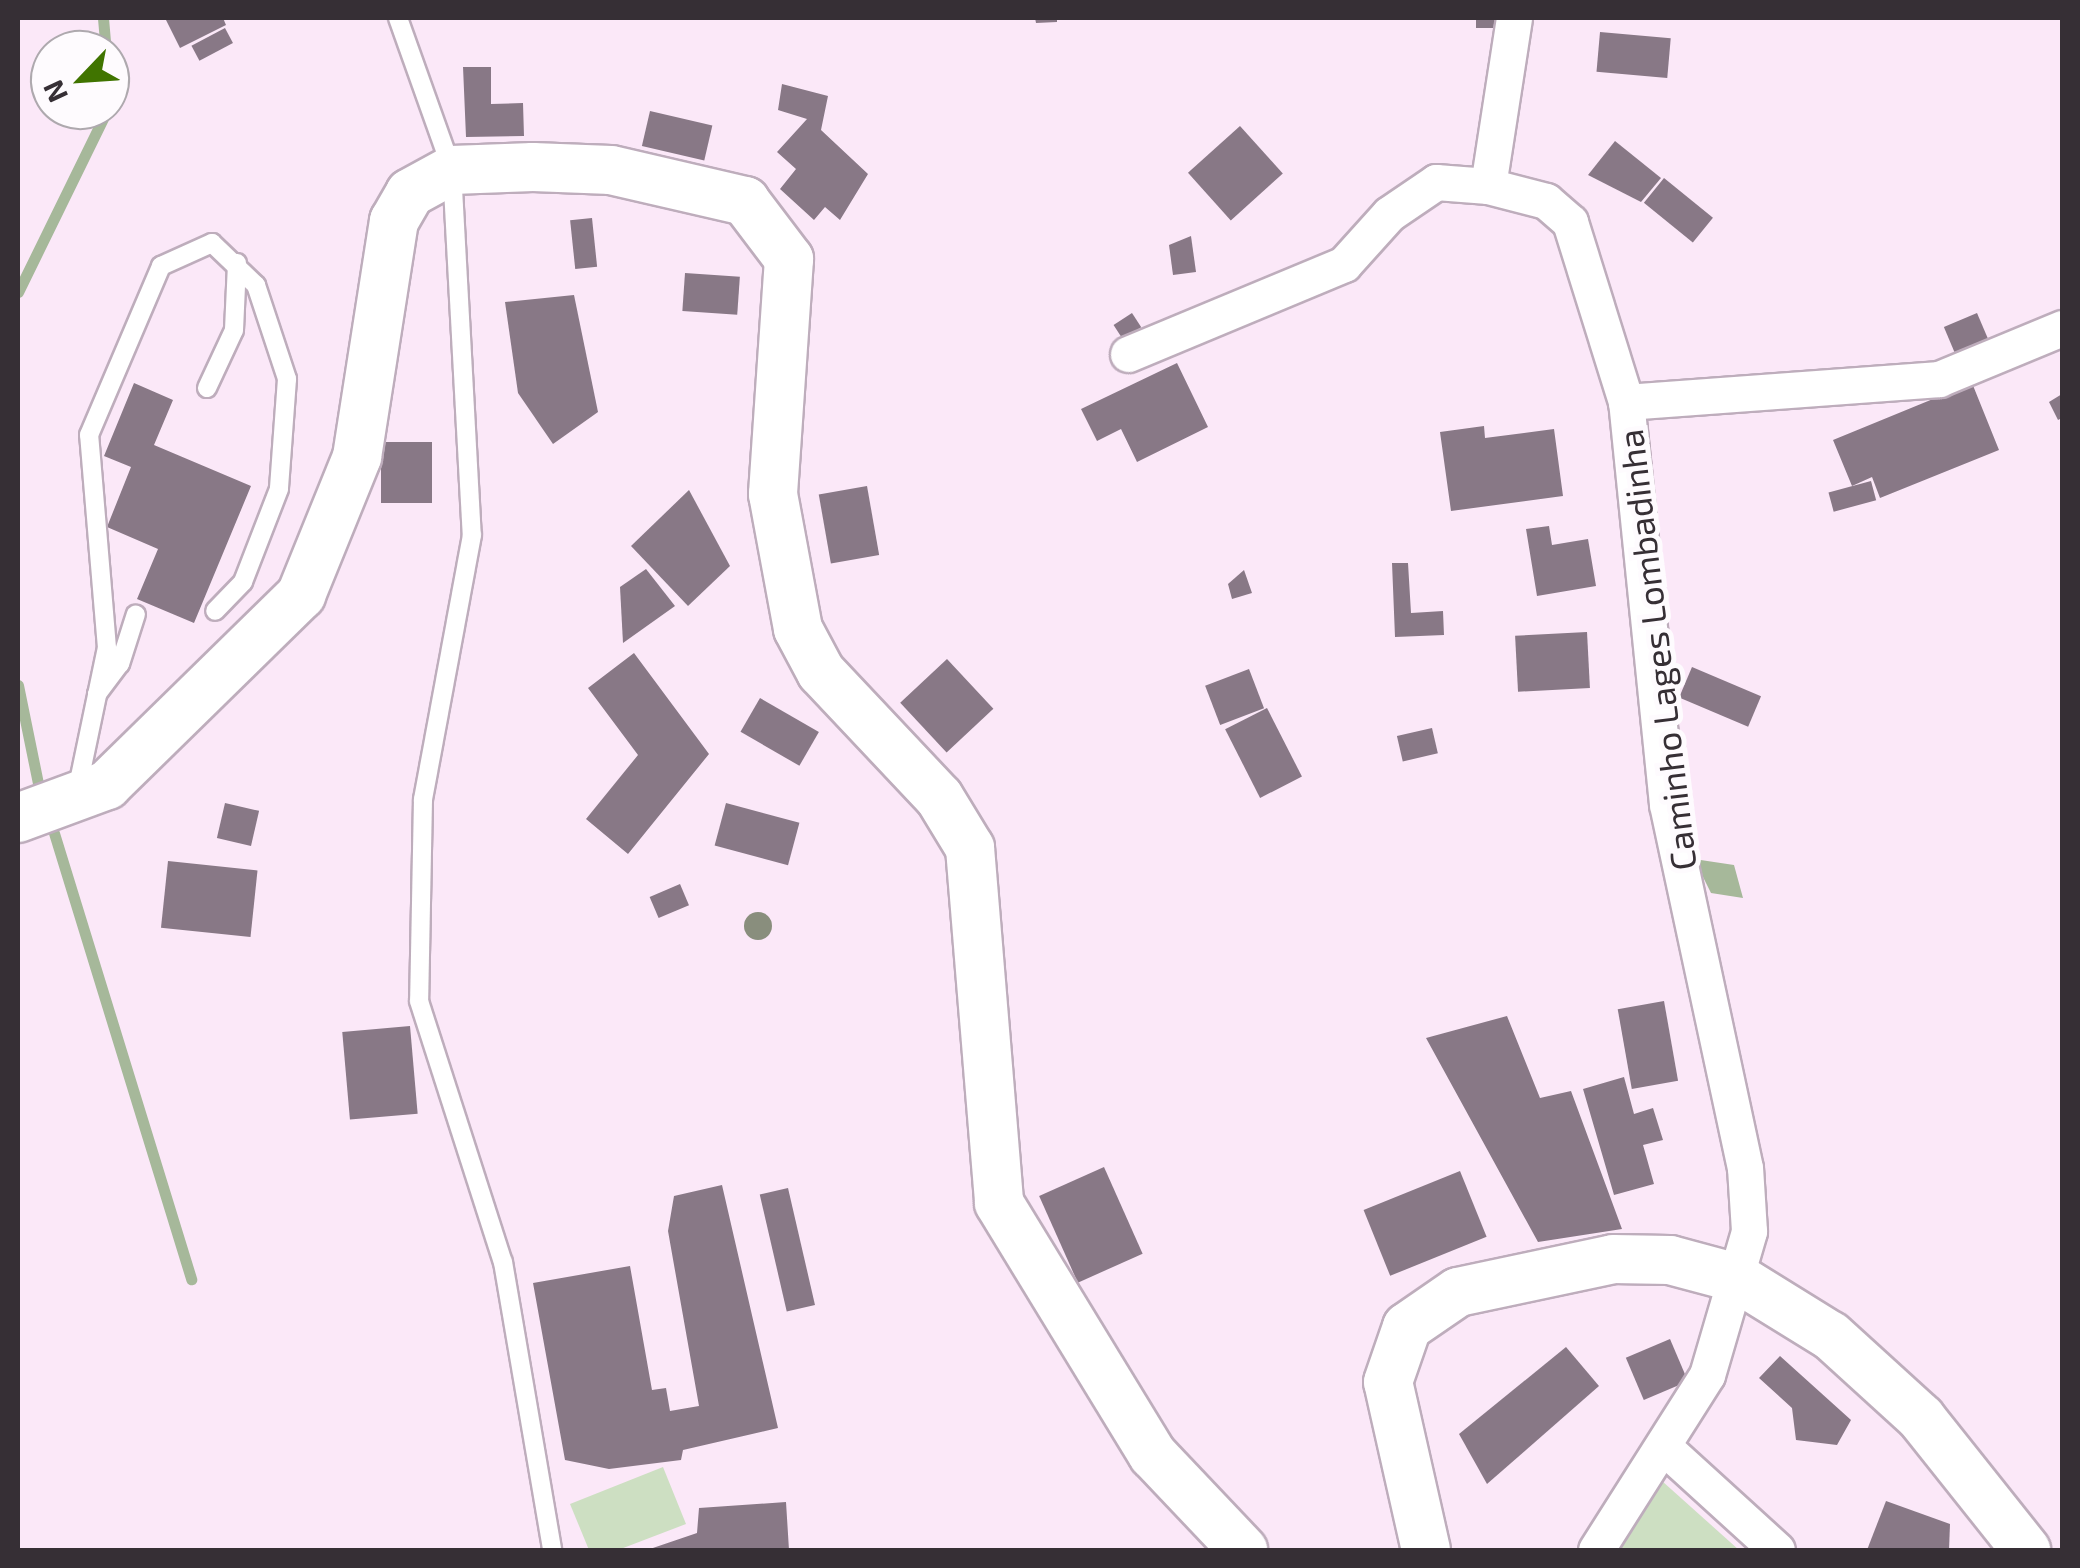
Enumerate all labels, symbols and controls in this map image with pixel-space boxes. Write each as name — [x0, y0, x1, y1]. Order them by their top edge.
north arrow — [30, 30, 130, 130]
text: N — [35, 75, 74, 108]
street label: Caminho Lages Lombadinha — [1608, 427, 1704, 873]

